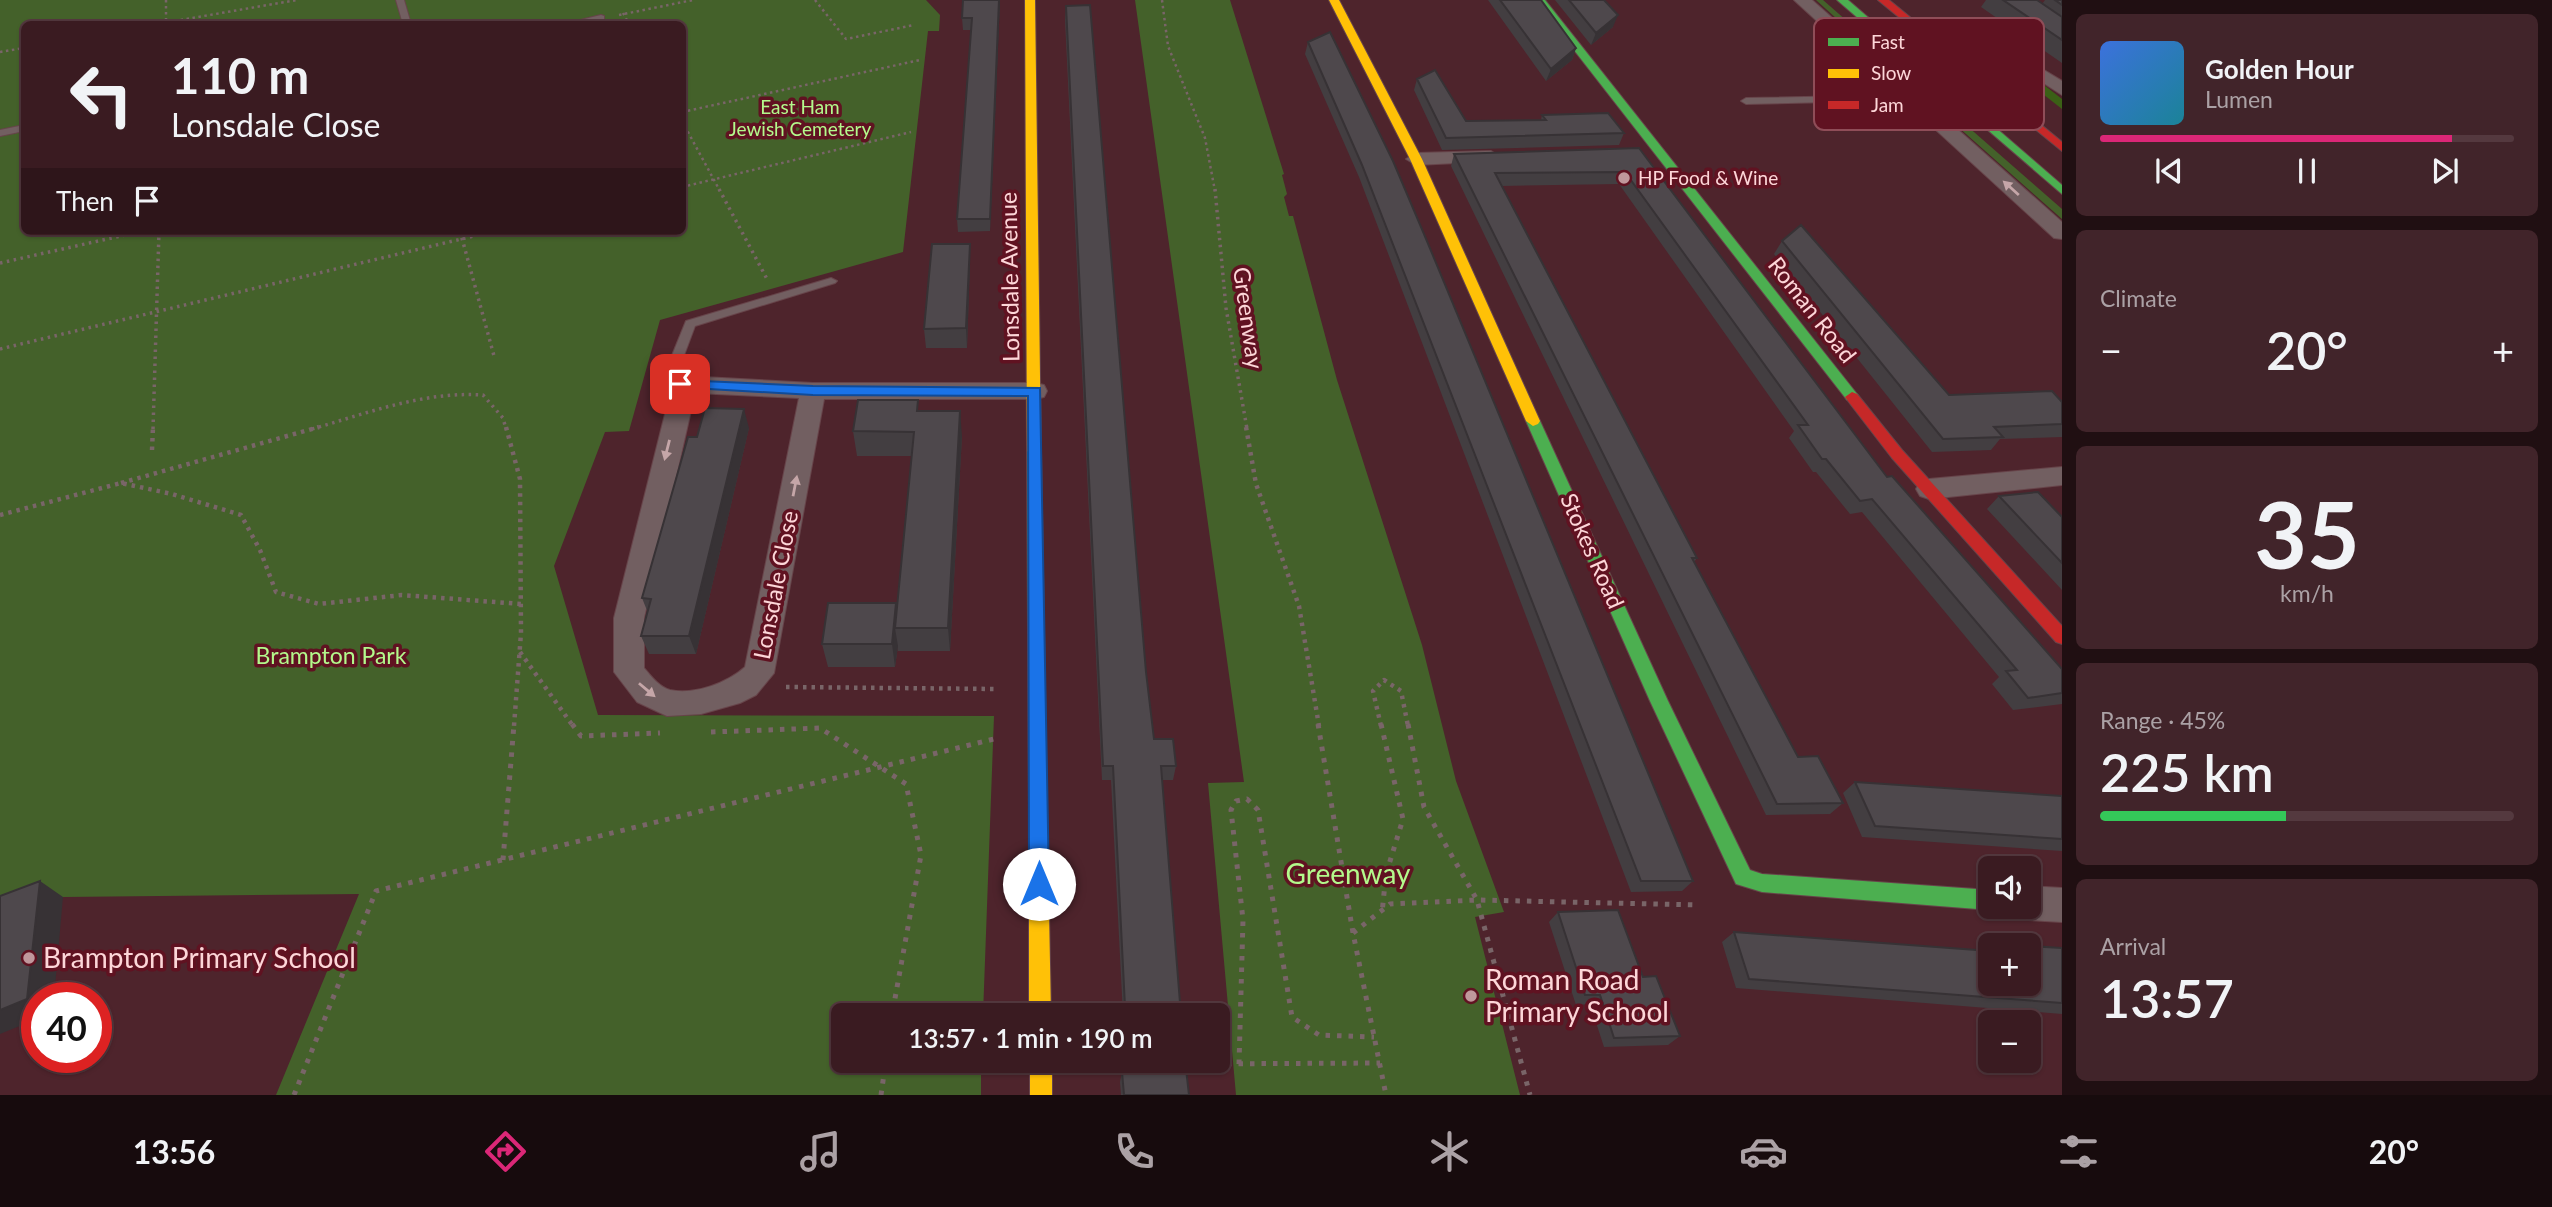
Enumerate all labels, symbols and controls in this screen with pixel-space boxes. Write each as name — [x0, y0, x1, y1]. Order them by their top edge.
legend — [1814, 18, 2044, 130]
text: Fast — [1871, 30, 1905, 53]
text: 110 m — [171, 46, 309, 104]
icon: left — [56, 49, 147, 140]
text: Golden Hour — [2205, 53, 2354, 85]
text: Slow — [1871, 61, 1911, 84]
text: Lumen — [2205, 85, 2273, 113]
text: Jam — [1871, 93, 1904, 116]
park label: East Ham Jewish Cemetery — [729, 95, 871, 140]
text: Lonsdale Close — [171, 105, 380, 144]
icon: previous — [2150, 152, 2188, 190]
icon: pause — [2288, 152, 2326, 190]
icon: next — [2426, 152, 2464, 190]
place label: HP Food & Wine — [1638, 166, 1778, 189]
marker: HP Food & Wine — [1616, 170, 1632, 186]
one-way arrow — [2002, 180, 2020, 196]
icon: arrive — [128, 182, 166, 220]
text: Then — [56, 185, 114, 217]
street label: Lonsdale Avenue — [994, 192, 1024, 362]
street label: Roman Road — [1763, 251, 1863, 368]
street label: Greenway — [1228, 265, 1270, 371]
text: Climate — [2100, 284, 2177, 312]
text: 20° — [2266, 319, 2348, 381]
text: − — [2100, 327, 2122, 373]
text: + — [2492, 327, 2514, 373]
pin — [650, 354, 710, 414]
icon: arrive — [661, 365, 699, 403]
one-way arrow — [662, 440, 673, 462]
one-way arrow — [790, 475, 801, 497]
text: 35 — [2254, 479, 2360, 588]
street label: Stokes Road — [1555, 489, 1631, 613]
street label: Lonsdale Close — [747, 508, 803, 661]
text: km/h — [2280, 579, 2334, 607]
park label: Brampton Park — [256, 641, 407, 669]
one-way arrow — [639, 682, 656, 697]
text: Range · 45% — [2100, 706, 2225, 734]
text: 225 km — [2100, 741, 2274, 803]
position arrow — [1002, 847, 1076, 921]
park label: Greenway — [1286, 856, 1411, 890]
map controls — [1978, 856, 2041, 1073]
button: sound — [1978, 856, 2041, 919]
text: Arrival — [2100, 932, 2166, 960]
button: + — [1978, 933, 2041, 996]
place label: Brampton Primary School — [43, 940, 356, 974]
marker: Brampton Primary School — [21, 950, 37, 966]
place label: Roman Road Primary School — [1485, 962, 1669, 1028]
text: 13:57 — [2100, 967, 2234, 1029]
speed limit sign: 40 — [21, 982, 112, 1073]
marker: Roman Road Primary School — [1463, 988, 1479, 1004]
button: − — [1978, 1010, 2041, 1073]
text: 13:57 · 1 min · 190 m — [908, 1022, 1153, 1054]
icon: directions — [481, 1127, 530, 1176]
icon: music — [796, 1127, 845, 1176]
icon: phone — [1110, 1127, 1159, 1176]
icon: climate — [1425, 1127, 1474, 1176]
icon: car — [1739, 1127, 1788, 1176]
icon: filters — [2054, 1127, 2103, 1176]
text: 13:56 — [133, 1132, 215, 1171]
text: 20° — [2369, 1132, 2419, 1171]

